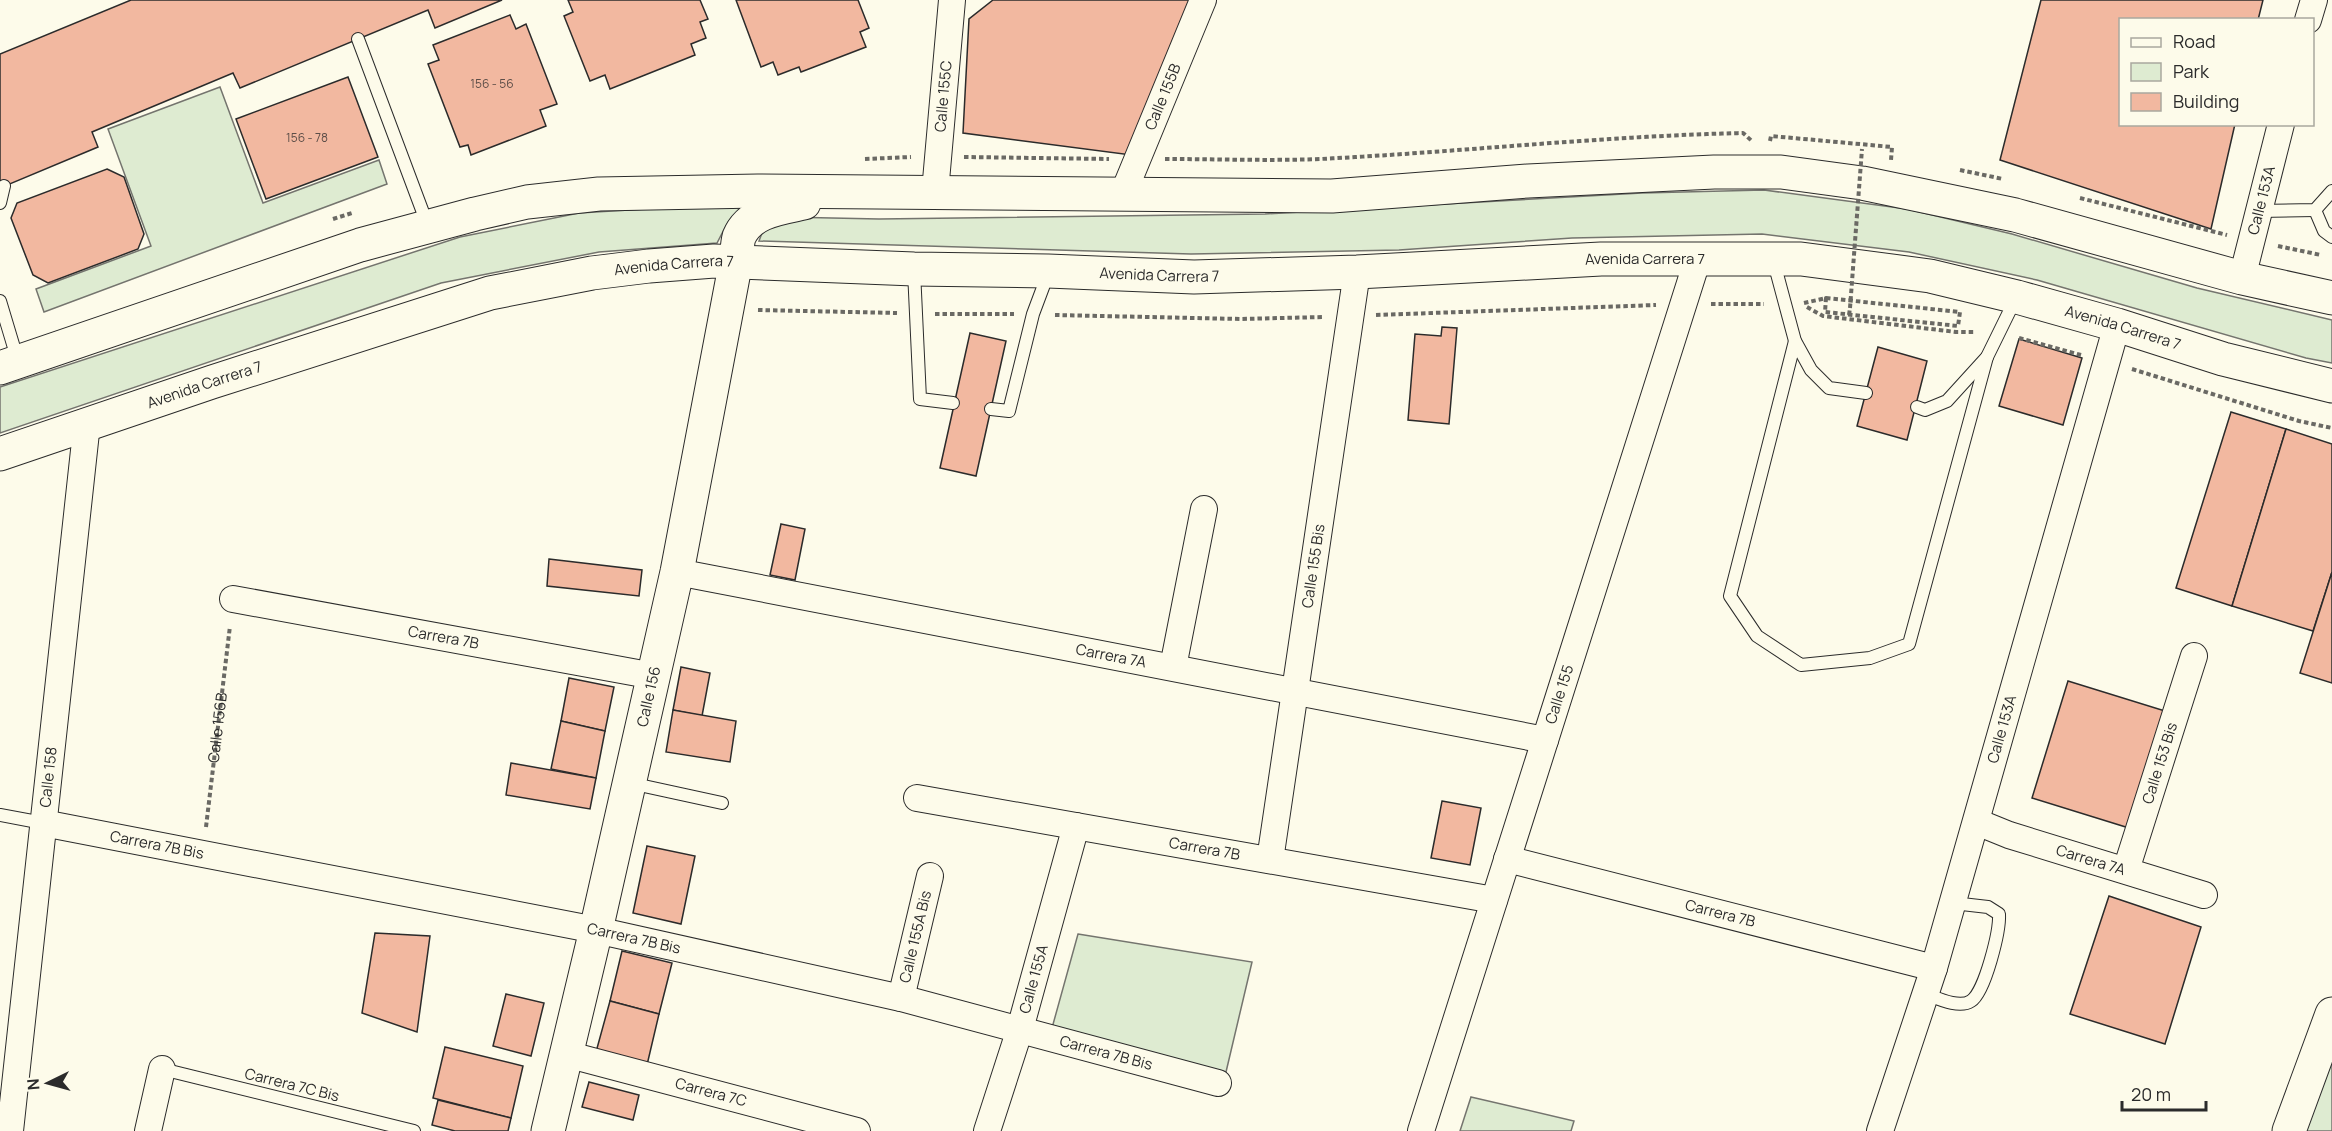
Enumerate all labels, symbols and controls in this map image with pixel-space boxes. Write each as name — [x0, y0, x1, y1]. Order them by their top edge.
legend — [2119, 18, 2314, 126]
text: Road — [2173, 29, 2216, 53]
street label: Calle 155C — [929, 59, 957, 133]
text: Park — [2173, 59, 2210, 83]
street label: Calle 155B — [1139, 60, 1186, 133]
house number: 156 - 56 — [470, 75, 514, 92]
text: Building — [2173, 89, 2239, 113]
house number: 156 - 78 — [286, 129, 328, 146]
street label: Calle 153A — [2242, 163, 2280, 237]
street label: Avenida Carrera 7 — [1584, 248, 1705, 270]
street label: Avenida Carrera 7 — [613, 250, 734, 280]
street label: Avenida Carrera 7 — [1099, 262, 1220, 287]
street label: Avenida Carrera 7 — [2063, 300, 2184, 355]
street label: Avenida Carrera 7 — [144, 356, 265, 413]
street label: Calle 155 Bis — [1296, 523, 1330, 610]
street label: Carrera 7B — [406, 620, 481, 654]
street label: Carrera 7A — [1074, 638, 1149, 673]
street label: Calle 155 — [1540, 662, 1578, 727]
street label: Calle 156 — [631, 664, 665, 729]
street label: Calle 156B — [203, 691, 232, 764]
street label: Calle 153A — [1982, 692, 2021, 766]
street label: Calle 153 Bis — [2137, 720, 2182, 806]
street label: Calle 158 — [34, 746, 62, 809]
street label: Carrera 7B Bis — [108, 825, 206, 864]
street label: Carrera 7B — [1167, 832, 1242, 865]
street label: Carrera 7A — [2054, 839, 2129, 880]
street label: Calle 155A Bis — [894, 888, 936, 985]
street label: Carrera 7B — [1683, 894, 1758, 932]
street label: Carrera 7B Bis — [585, 918, 683, 959]
street label: Calle 155A — [1014, 942, 1053, 1016]
street label: Carrera 7B Bis — [1057, 1030, 1155, 1075]
north arrow — [18, 1053, 78, 1113]
street label: Carrera 7C Bis — [243, 1063, 342, 1106]
street label: Carrera 7C — [673, 1072, 749, 1111]
scale bar — [2122, 1074, 2206, 1112]
text: N — [22, 1078, 45, 1091]
text: 20 m — [2131, 1082, 2171, 1106]

